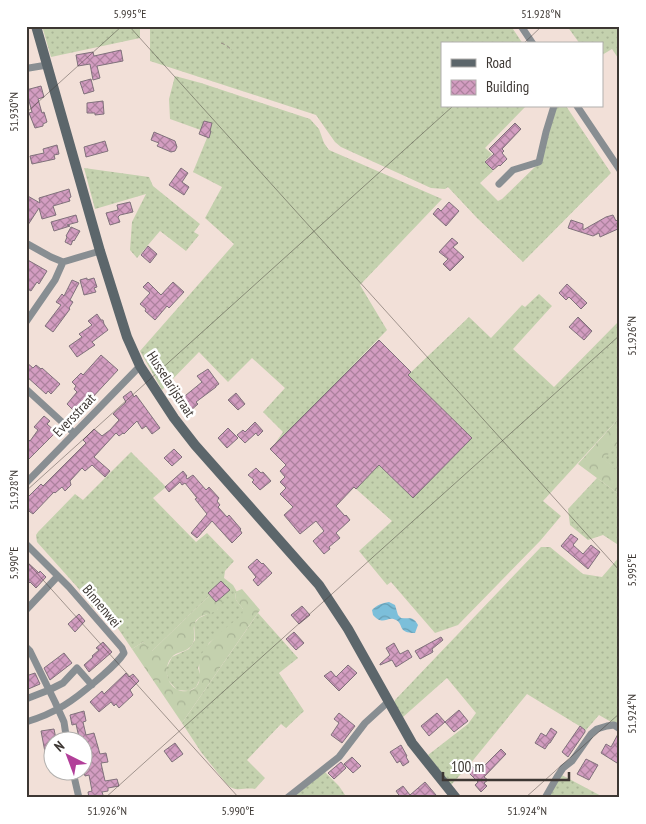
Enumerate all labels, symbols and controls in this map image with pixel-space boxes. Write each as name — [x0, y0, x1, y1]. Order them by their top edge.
text: 5.995°E — [114, 6, 147, 21]
text: 51.928°N — [521, 6, 561, 21]
legend — [441, 42, 604, 108]
text: Road — [486, 53, 512, 72]
text: Building — [486, 77, 529, 96]
text: 51.930°N — [6, 92, 21, 132]
text: 51.926°N — [624, 316, 639, 356]
street label: Husselarijstraat — [143, 348, 199, 420]
street label: Eversstraat — [49, 389, 99, 440]
text: 51.928°N — [6, 470, 21, 510]
text: 5.990°E — [6, 547, 21, 580]
text: 5.995°E — [624, 554, 639, 587]
street label: Binnenwei — [79, 581, 125, 631]
text: 51.924°N — [624, 694, 639, 734]
north arrow — [42, 732, 92, 782]
text: N — [50, 737, 68, 756]
scale bar — [443, 749, 570, 781]
text: 100 m — [451, 757, 484, 776]
text: 51.926°N — [87, 803, 127, 818]
text: 5.990°E — [222, 803, 255, 818]
text: 51.924°N — [507, 803, 547, 818]

